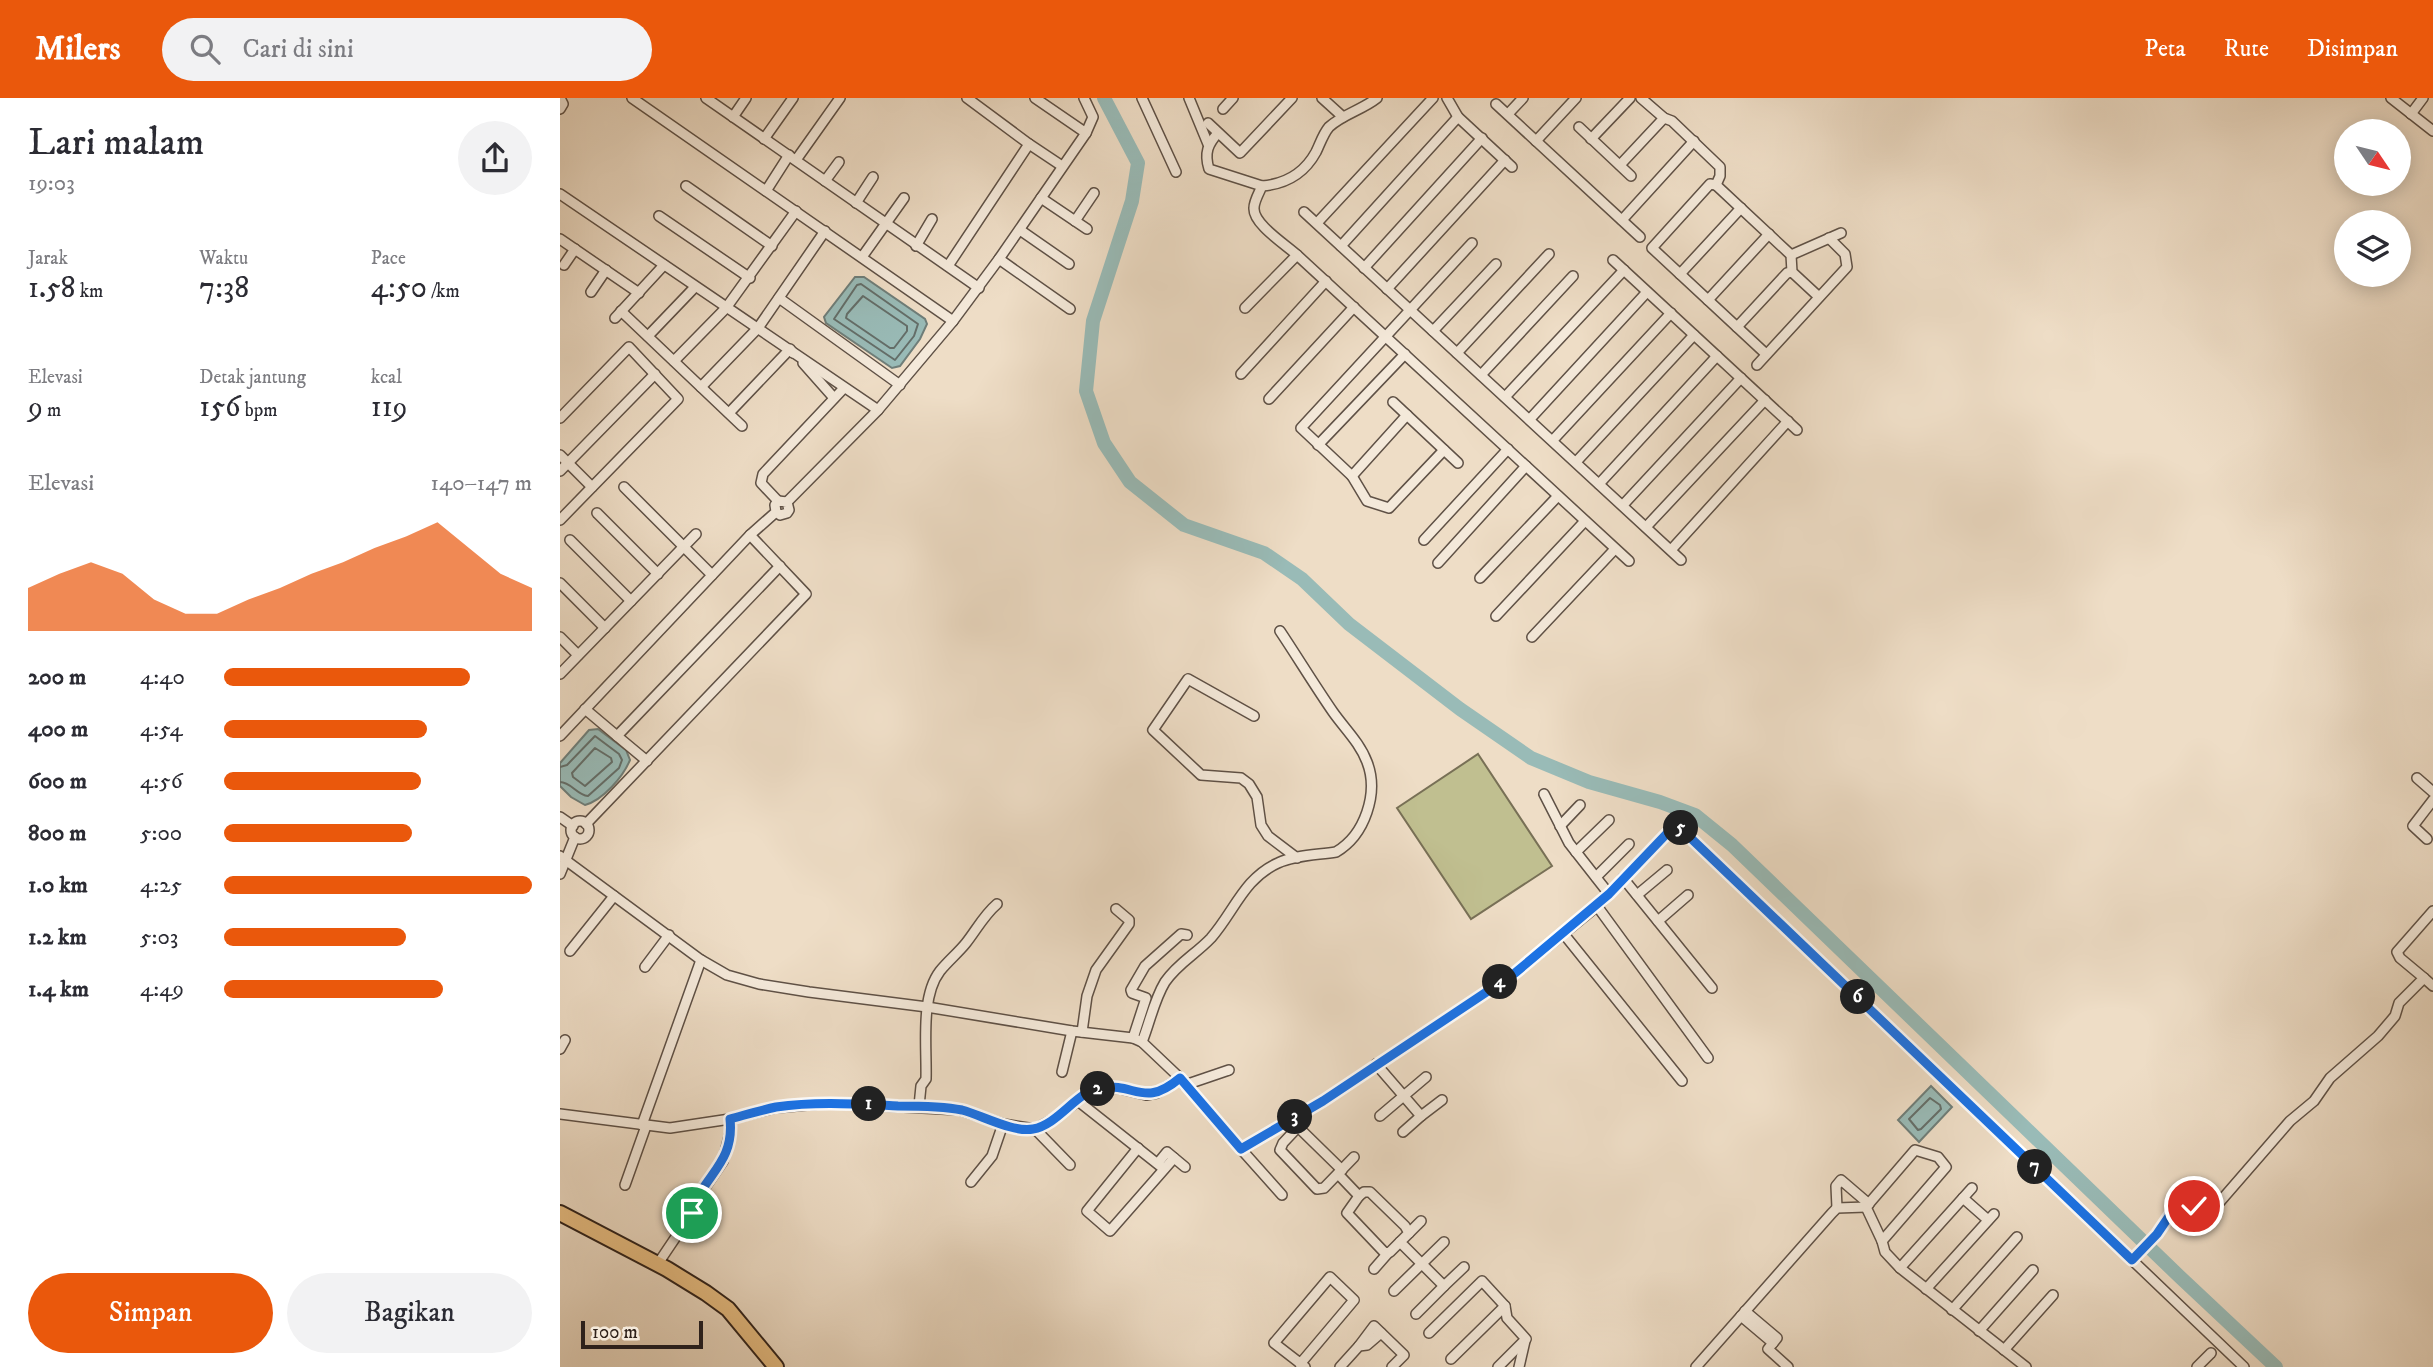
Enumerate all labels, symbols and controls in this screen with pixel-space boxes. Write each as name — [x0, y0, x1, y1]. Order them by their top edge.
search box — [162, 18, 652, 81]
text: Milers — [35, 29, 120, 70]
icon: search — [186, 30, 224, 68]
text: Cari di sini — [242, 33, 354, 66]
text: Peta — [2144, 34, 2186, 64]
text: Rute — [2224, 34, 2269, 64]
text: Disimpan — [2307, 34, 2398, 64]
text: Lari malam — [28, 119, 204, 167]
north arrow — [2334, 119, 2412, 196]
map controls — [2334, 119, 2411, 287]
button: share — [458, 121, 532, 195]
text: 19:03 — [28, 169, 75, 198]
button: layers — [2334, 210, 2411, 287]
text: Jarak — [28, 247, 68, 270]
text: Waktu — [199, 247, 248, 270]
text: Pace — [371, 247, 406, 270]
text: 1.58 — [28, 270, 76, 307]
text: 7:38 — [199, 270, 249, 307]
text: 4:50 — [371, 270, 427, 307]
text: km — [76, 280, 103, 303]
text: /km — [427, 280, 460, 303]
text: Elevasi — [28, 366, 83, 389]
text: Detak jantung — [199, 366, 306, 389]
text: kcal — [371, 366, 402, 389]
text: 9 — [28, 389, 43, 426]
text: 156 — [199, 389, 241, 426]
text: 119 — [371, 389, 408, 426]
text: m — [43, 399, 61, 422]
text: bpm — [241, 399, 277, 422]
text: Elevasi — [28, 469, 94, 498]
text: 140–147 m — [431, 469, 532, 498]
text: 200 m — [28, 663, 86, 692]
text: 4:40 — [140, 663, 185, 692]
text: 400 m — [28, 715, 88, 744]
text: 4:54 — [140, 715, 183, 744]
text: 600 m — [28, 767, 87, 796]
text: 4:56 — [140, 767, 183, 796]
pin: 5 — [1664, 810, 1698, 846]
text: 5 — [1676, 816, 1685, 839]
text: 800 m — [28, 819, 86, 848]
text: 5:00 — [140, 819, 182, 848]
text: 1.0 km — [28, 871, 88, 900]
text: 4:25 — [140, 871, 182, 900]
text: 1.2 km — [28, 923, 87, 952]
text: 5:03 — [140, 923, 178, 952]
pin: 4 — [1482, 964, 1518, 1000]
text: 4 — [1494, 970, 1505, 993]
text: 1.4 km — [28, 975, 89, 1004]
text: 4:49 — [140, 975, 184, 1004]
pin: 6 — [1840, 979, 1876, 1014]
text: 6 — [1853, 985, 1862, 1008]
pin: 2 — [1080, 1072, 1116, 1107]
text: 2 — [1093, 1077, 1102, 1100]
pin: 1 — [852, 1086, 886, 1122]
text: 1 — [865, 1092, 872, 1115]
pin: 3 — [1278, 1100, 1312, 1134]
text: 3 — [1291, 1105, 1298, 1128]
pin: 7 — [2018, 1150, 2052, 1184]
text: 7 — [2029, 1155, 2040, 1178]
pin — [2164, 1176, 2224, 1236]
pin — [662, 1183, 722, 1243]
icon: check — [2175, 1187, 2213, 1225]
icon: arrive — [673, 1194, 711, 1232]
button: Simpan — [28, 1273, 273, 1353]
button: Bagikan — [287, 1273, 532, 1353]
scale bar — [581, 1318, 704, 1350]
text: 100 m — [592, 1321, 638, 1344]

